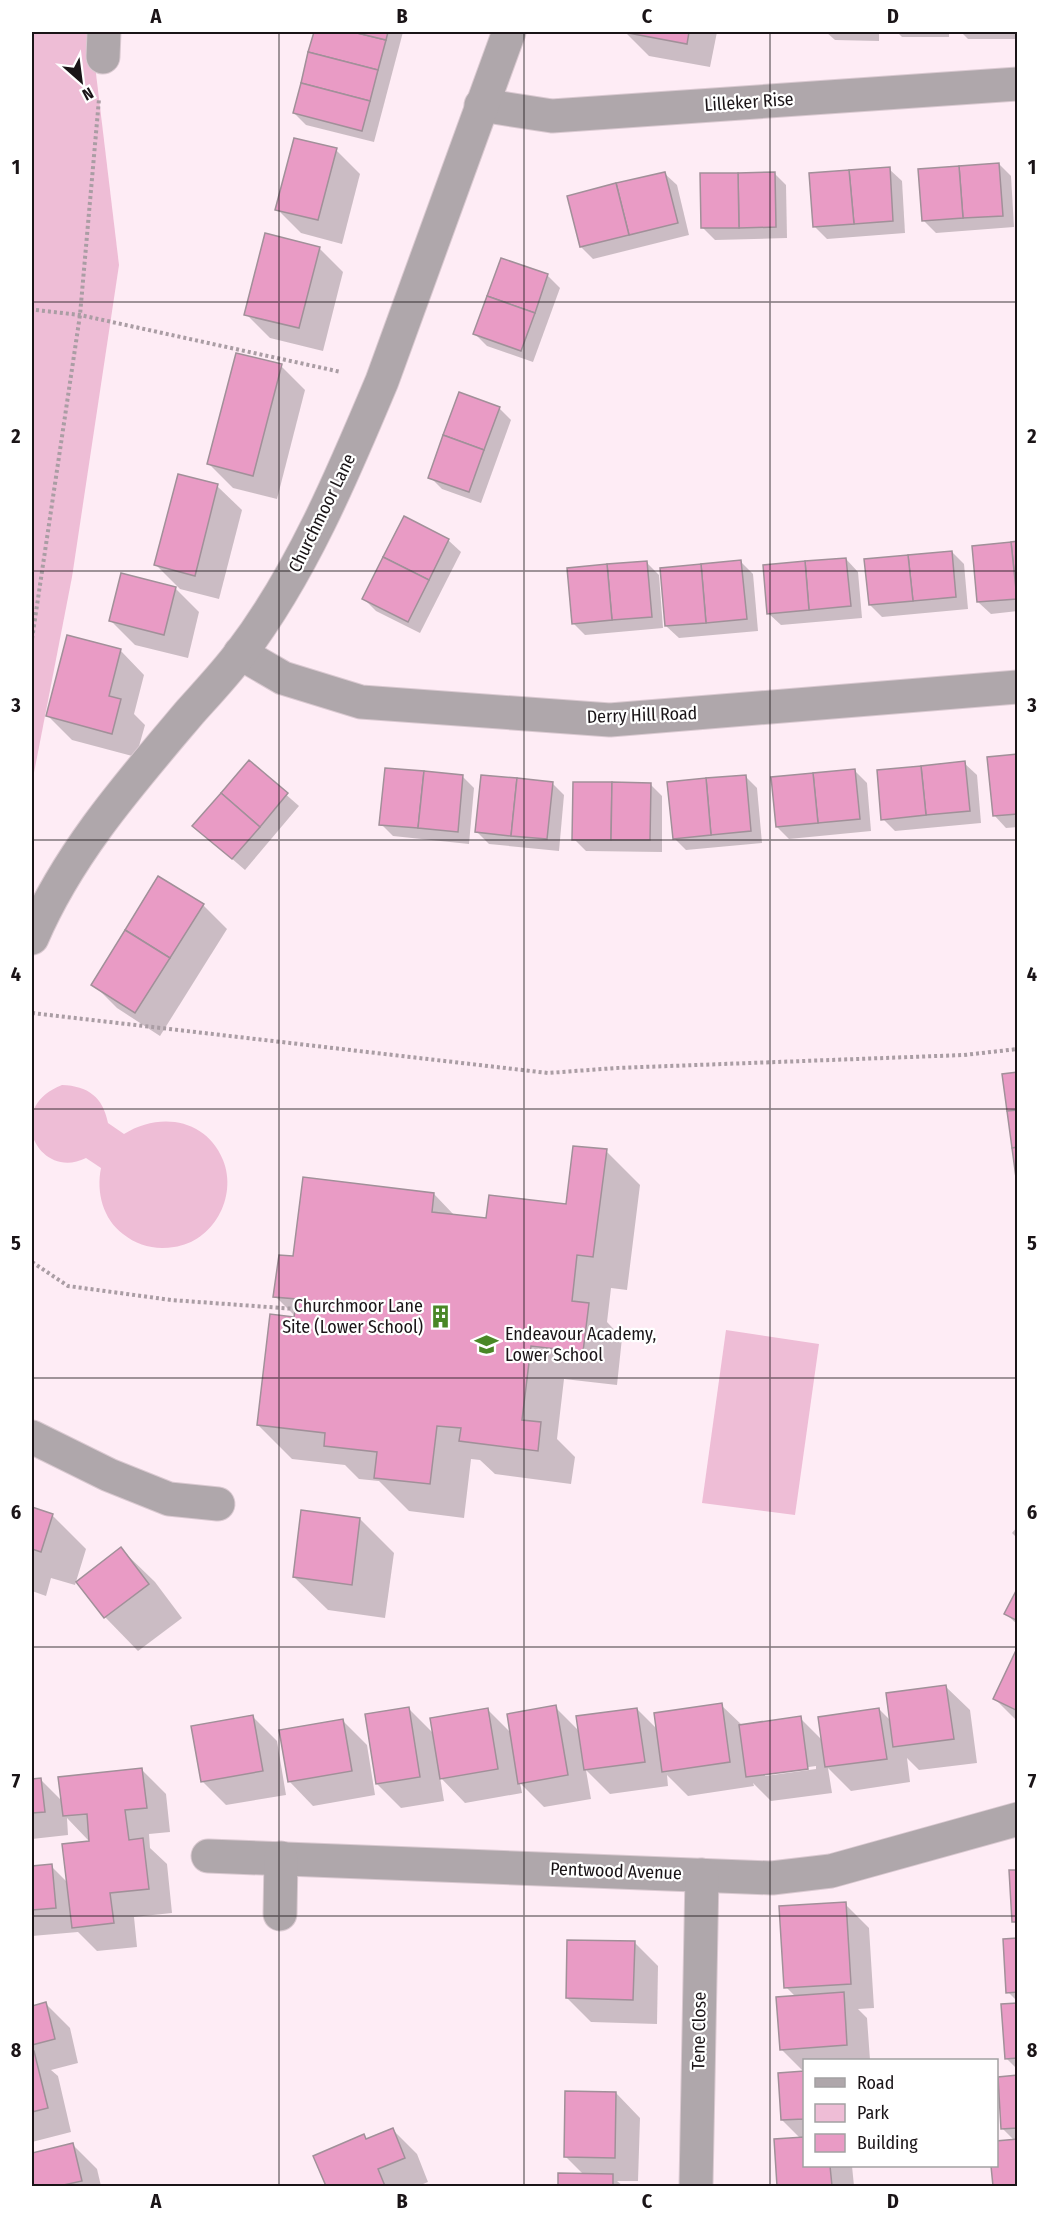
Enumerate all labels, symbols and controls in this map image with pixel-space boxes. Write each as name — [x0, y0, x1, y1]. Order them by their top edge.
text: A — [150, 4, 163, 28]
text: B — [396, 4, 408, 28]
text: C — [642, 4, 653, 28]
text: D — [887, 4, 899, 28]
north arrow — [51, 51, 111, 111]
text: N — [79, 83, 97, 104]
street label: Lilleker Rise — [704, 88, 794, 116]
text: 1 — [12, 155, 20, 179]
text: 1 — [1028, 155, 1036, 179]
text: 2 — [10, 424, 21, 448]
text: 2 — [1026, 424, 1037, 448]
street label: Churchmoor Lane — [284, 450, 360, 576]
text: 3 — [10, 693, 21, 717]
text: 3 — [1026, 693, 1037, 717]
street label: Derry Hill Road — [586, 702, 698, 728]
text: 4 — [11, 962, 21, 986]
text: 4 — [1027, 962, 1037, 986]
text: 5 — [11, 1231, 21, 1255]
text: 5 — [1027, 1231, 1037, 1255]
place label: Churchmoor Lane Site (Lower School) — [282, 1295, 423, 1338]
building icon: Churchmoor Lane Site (Lower School) — [428, 1303, 454, 1329]
place label: Endeavour Academy, Lower School — [505, 1323, 656, 1366]
school or university icon: Endeavour Academy, Lower School — [474, 1331, 500, 1357]
text: 6 — [11, 1500, 21, 1524]
text: 6 — [1027, 1500, 1037, 1524]
text: 7 — [12, 1769, 21, 1793]
text: 7 — [1028, 1769, 1037, 1793]
street label: Pentwood Avenue — [550, 1858, 682, 1884]
street label: Tene Close — [687, 1991, 711, 2070]
text: 8 — [11, 2038, 22, 2062]
text: 8 — [1027, 2038, 1038, 2062]
legend — [803, 2059, 998, 2167]
text: Road — [857, 2072, 894, 2094]
text: Park — [857, 2102, 890, 2124]
text: Building — [857, 2132, 918, 2154]
text: A — [150, 2189, 163, 2213]
text: B — [396, 2189, 408, 2213]
text: C — [642, 2189, 653, 2213]
text: D — [887, 2189, 899, 2213]

